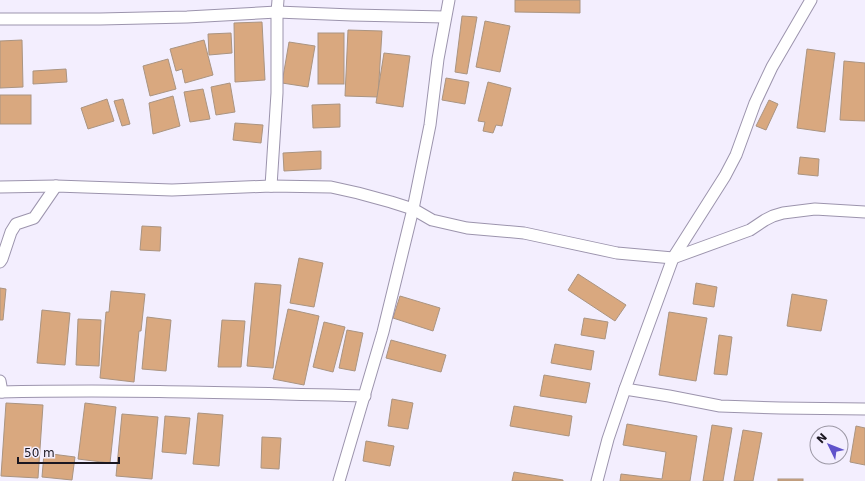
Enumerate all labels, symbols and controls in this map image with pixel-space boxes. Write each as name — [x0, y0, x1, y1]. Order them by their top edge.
north arrow — [809, 425, 849, 465]
text: N — [814, 431, 830, 446]
scale bar — [18, 439, 119, 465]
text: 50 m — [24, 446, 55, 460]

